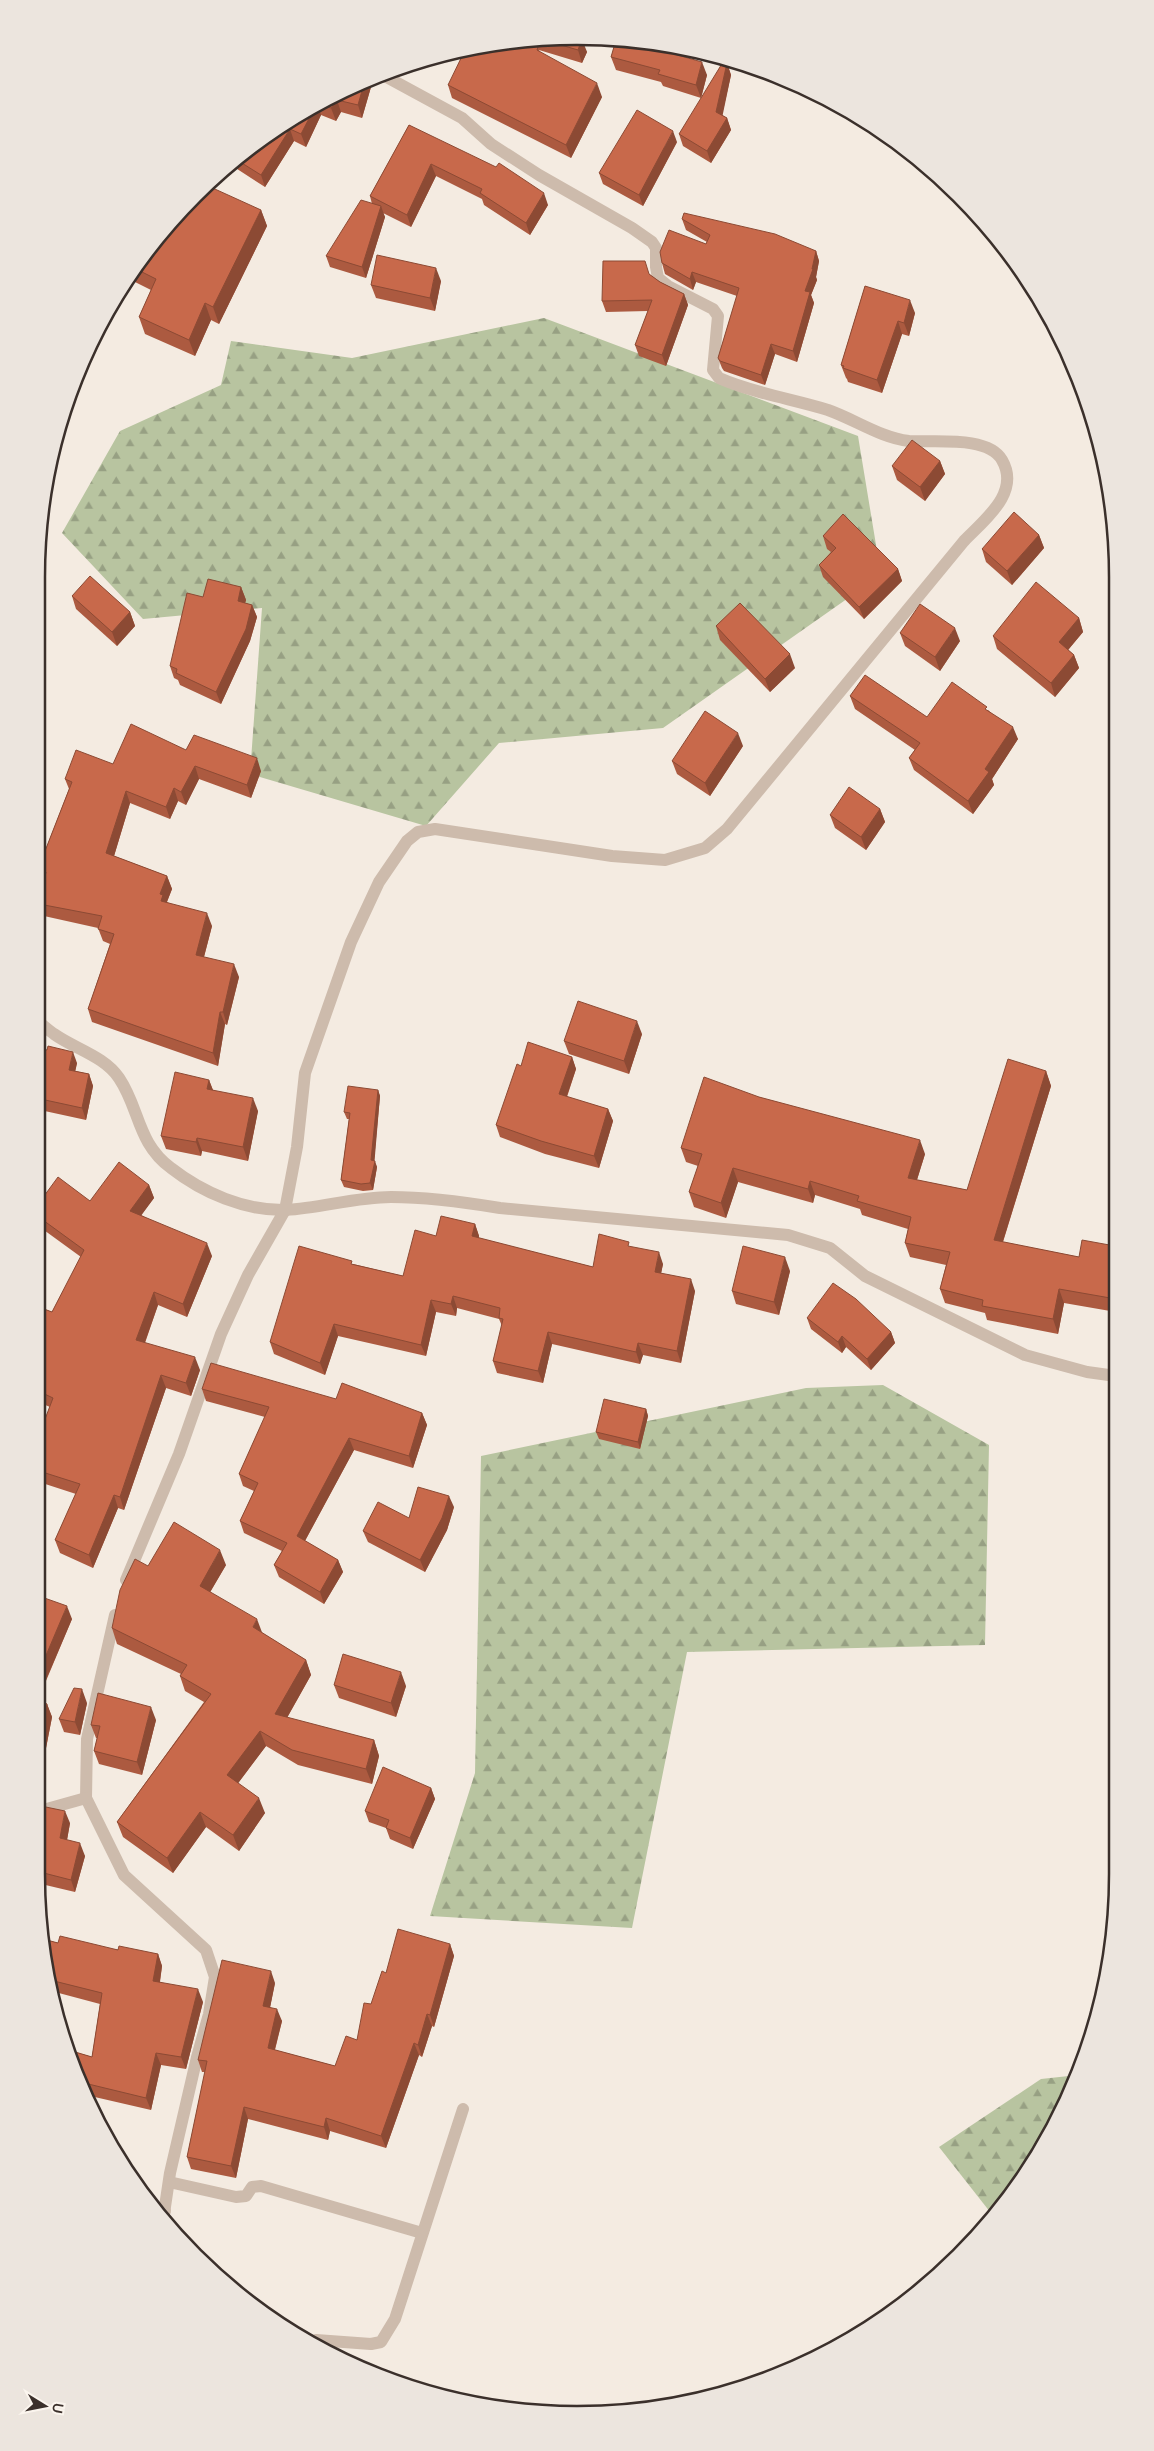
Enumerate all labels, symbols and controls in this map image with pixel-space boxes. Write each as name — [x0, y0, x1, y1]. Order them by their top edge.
north arrow — [20, 2381, 70, 2431]
text: U — [49, 2402, 68, 2415]

